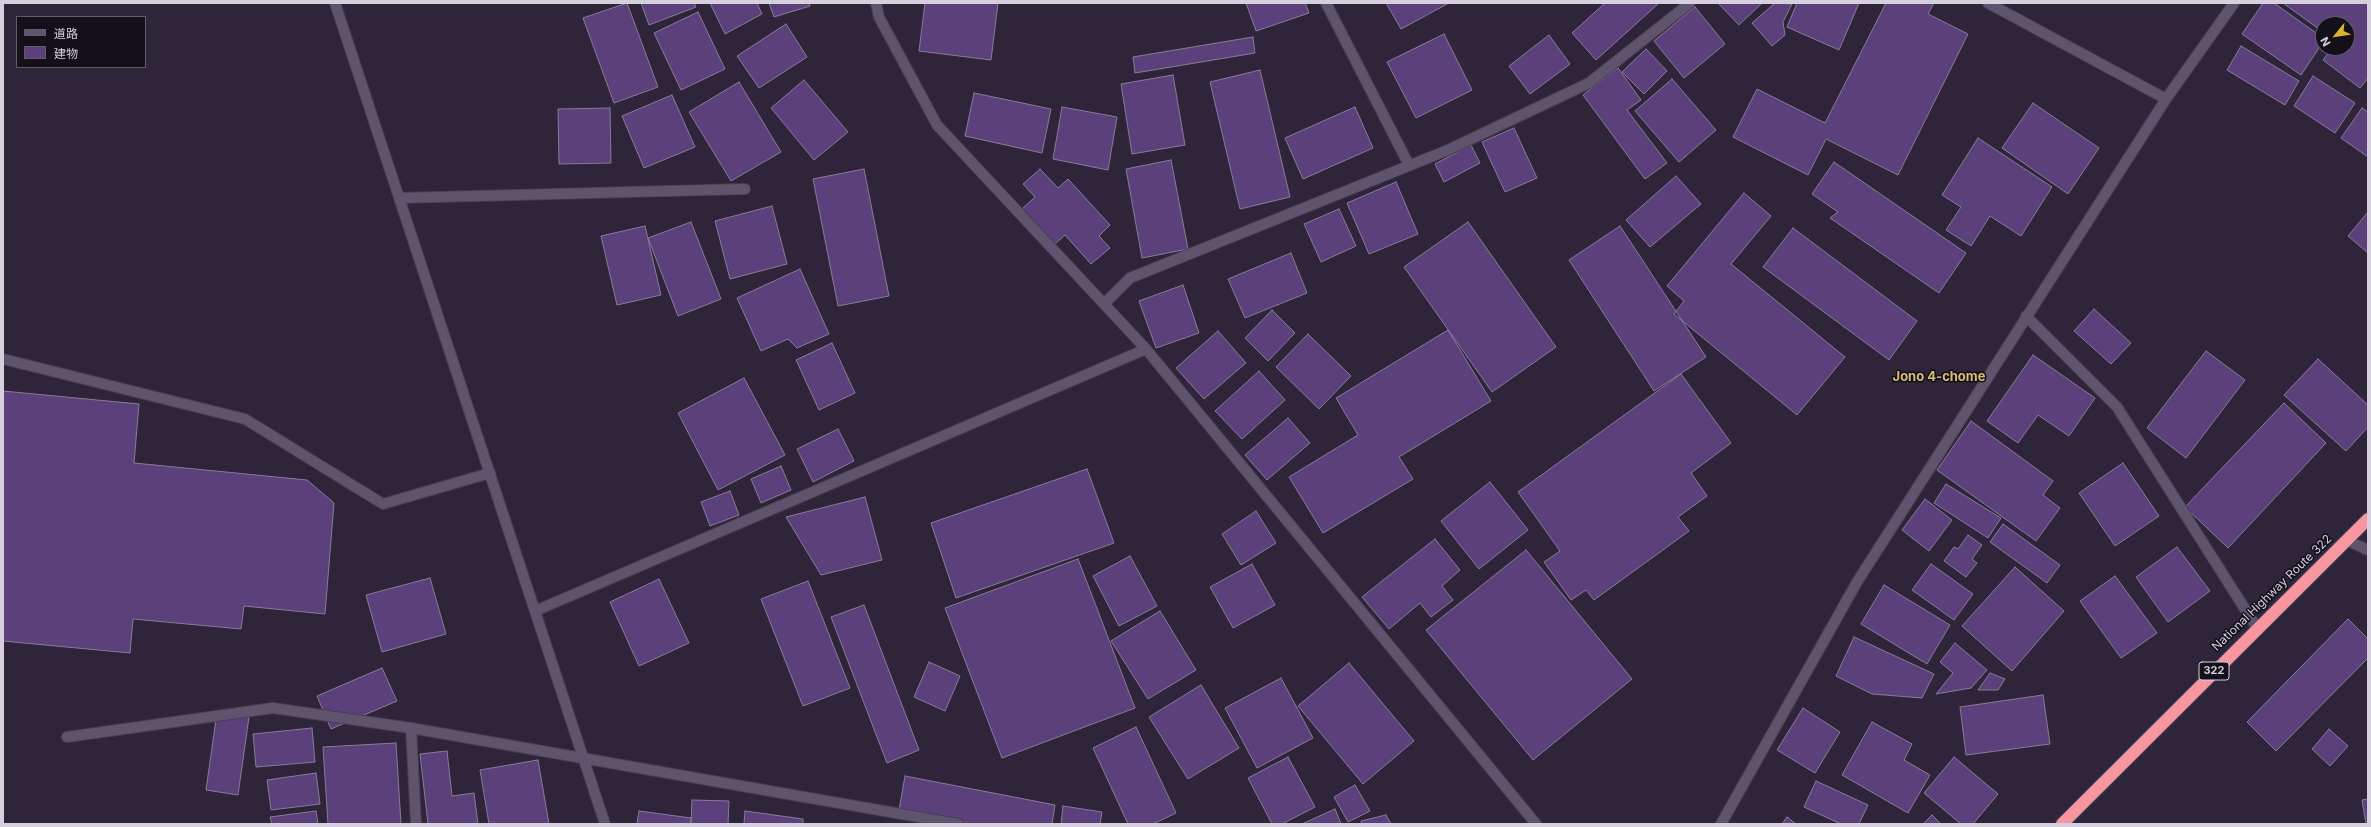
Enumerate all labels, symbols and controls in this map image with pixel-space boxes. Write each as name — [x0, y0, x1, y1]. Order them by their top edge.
legend — [16, 16, 146, 68]
north arrow — [2315, 16, 2355, 56]
text: 道路 — [54, 26, 78, 41]
text: N — [2317, 34, 2334, 49]
text: 建物 — [54, 46, 78, 61]
district label: Jono 4-chome — [1893, 369, 1985, 385]
street label: National Highway Route 322 — [2209, 532, 2335, 654]
road number: 322 — [2199, 662, 2229, 680]

